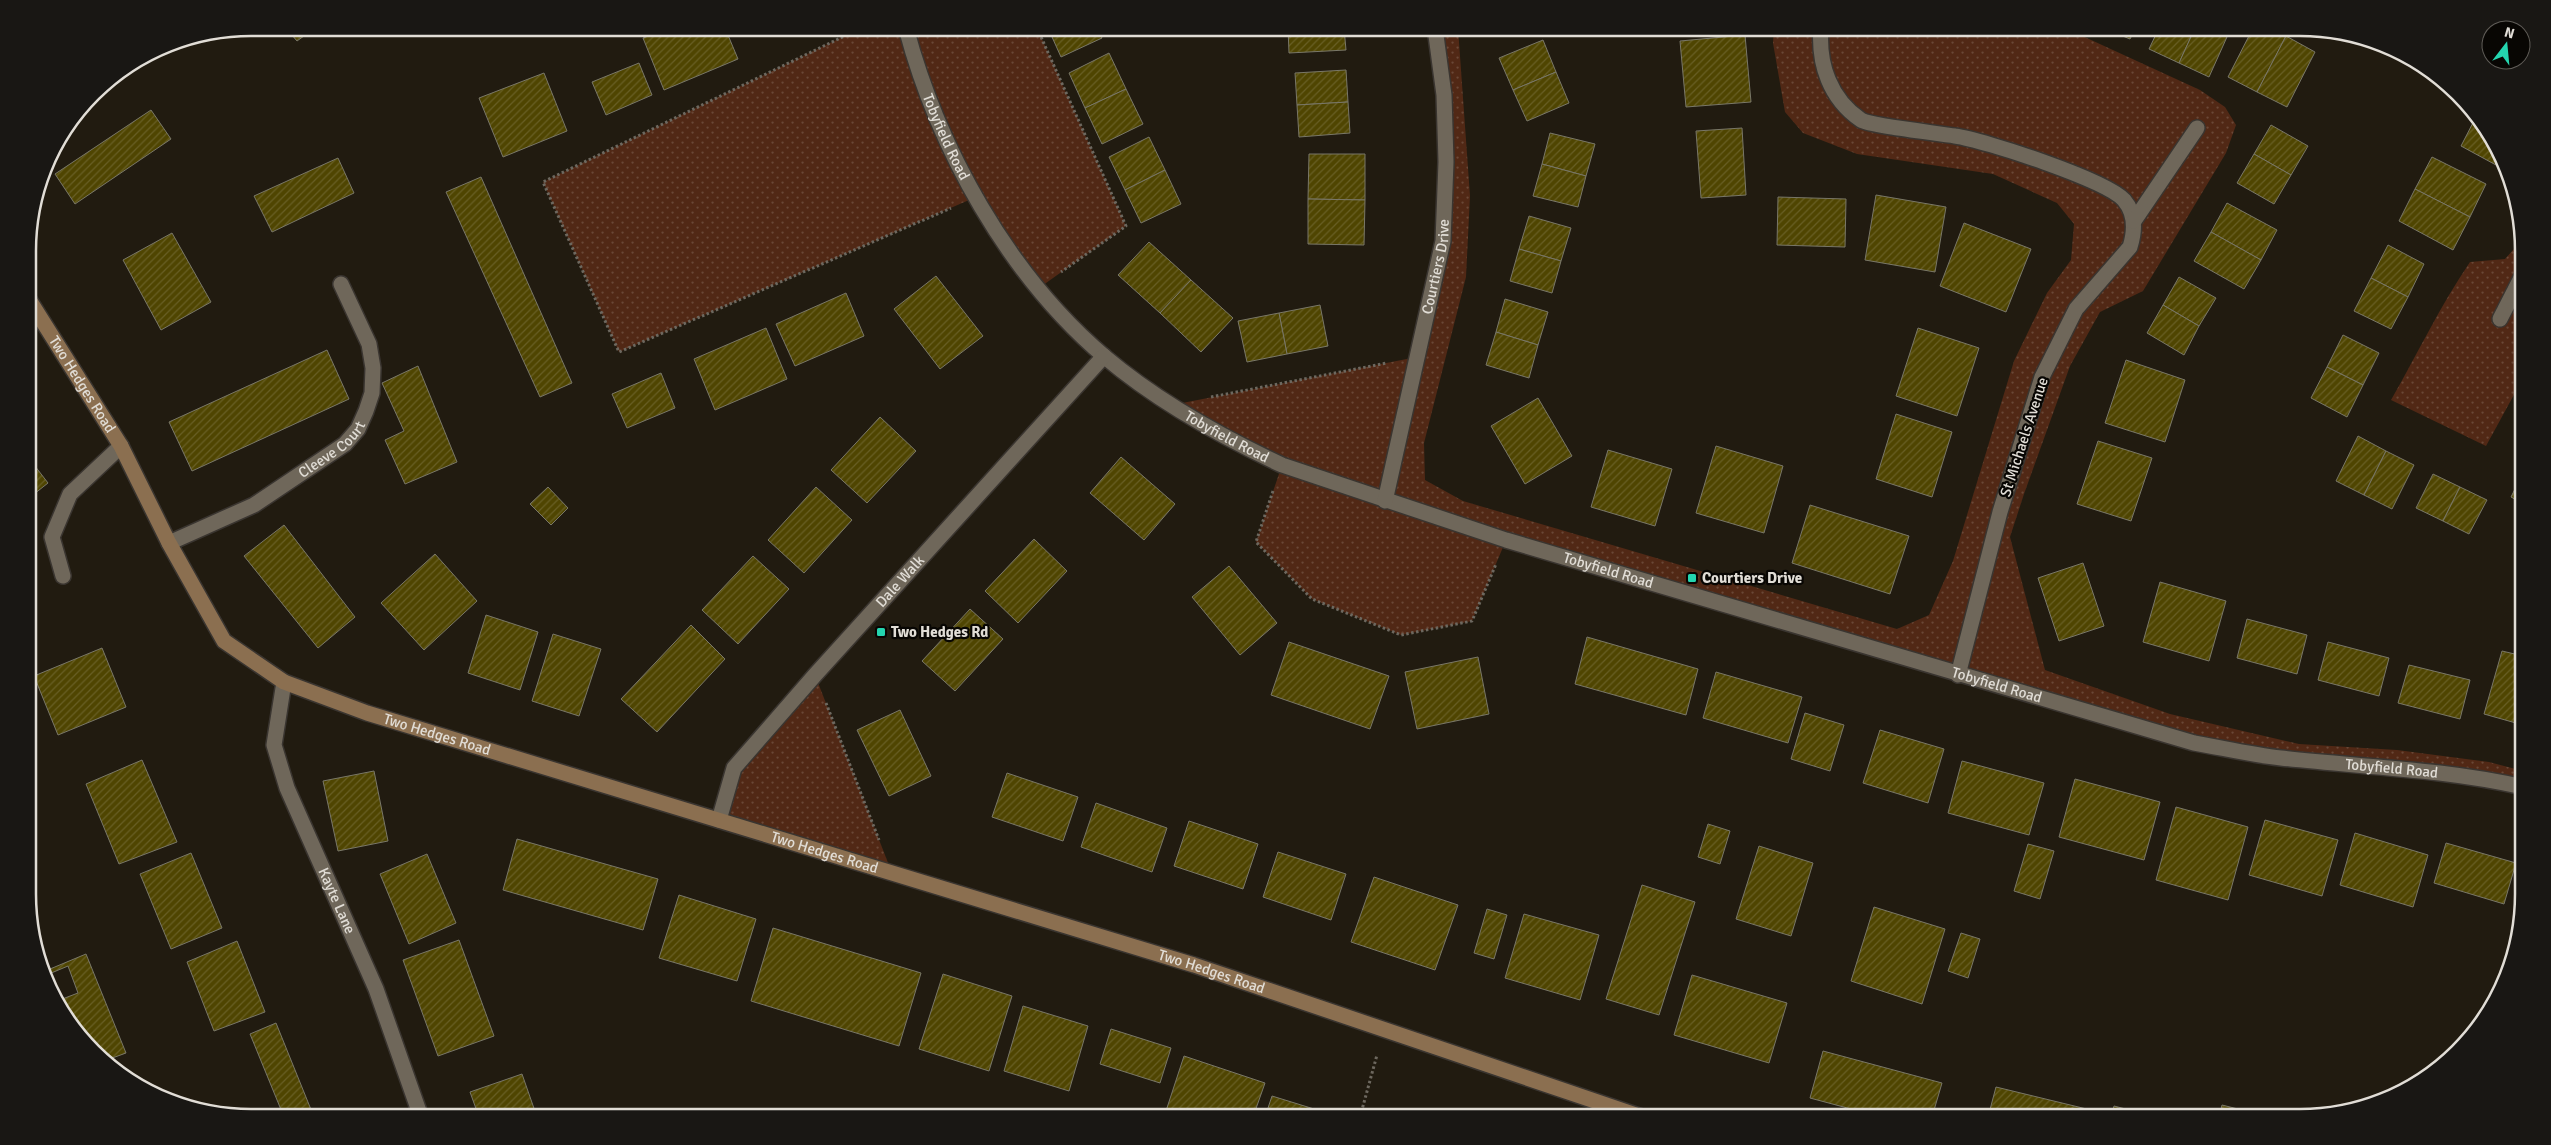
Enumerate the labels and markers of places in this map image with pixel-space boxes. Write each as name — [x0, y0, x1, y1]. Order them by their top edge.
place label: Courtiers Drive — [1702, 569, 1802, 587]
marker: Courtiers Drive — [1686, 572, 1698, 584]
place label: Two Hedges Rd — [891, 623, 988, 641]
marker: Two Hedges Rd — [875, 626, 887, 638]

